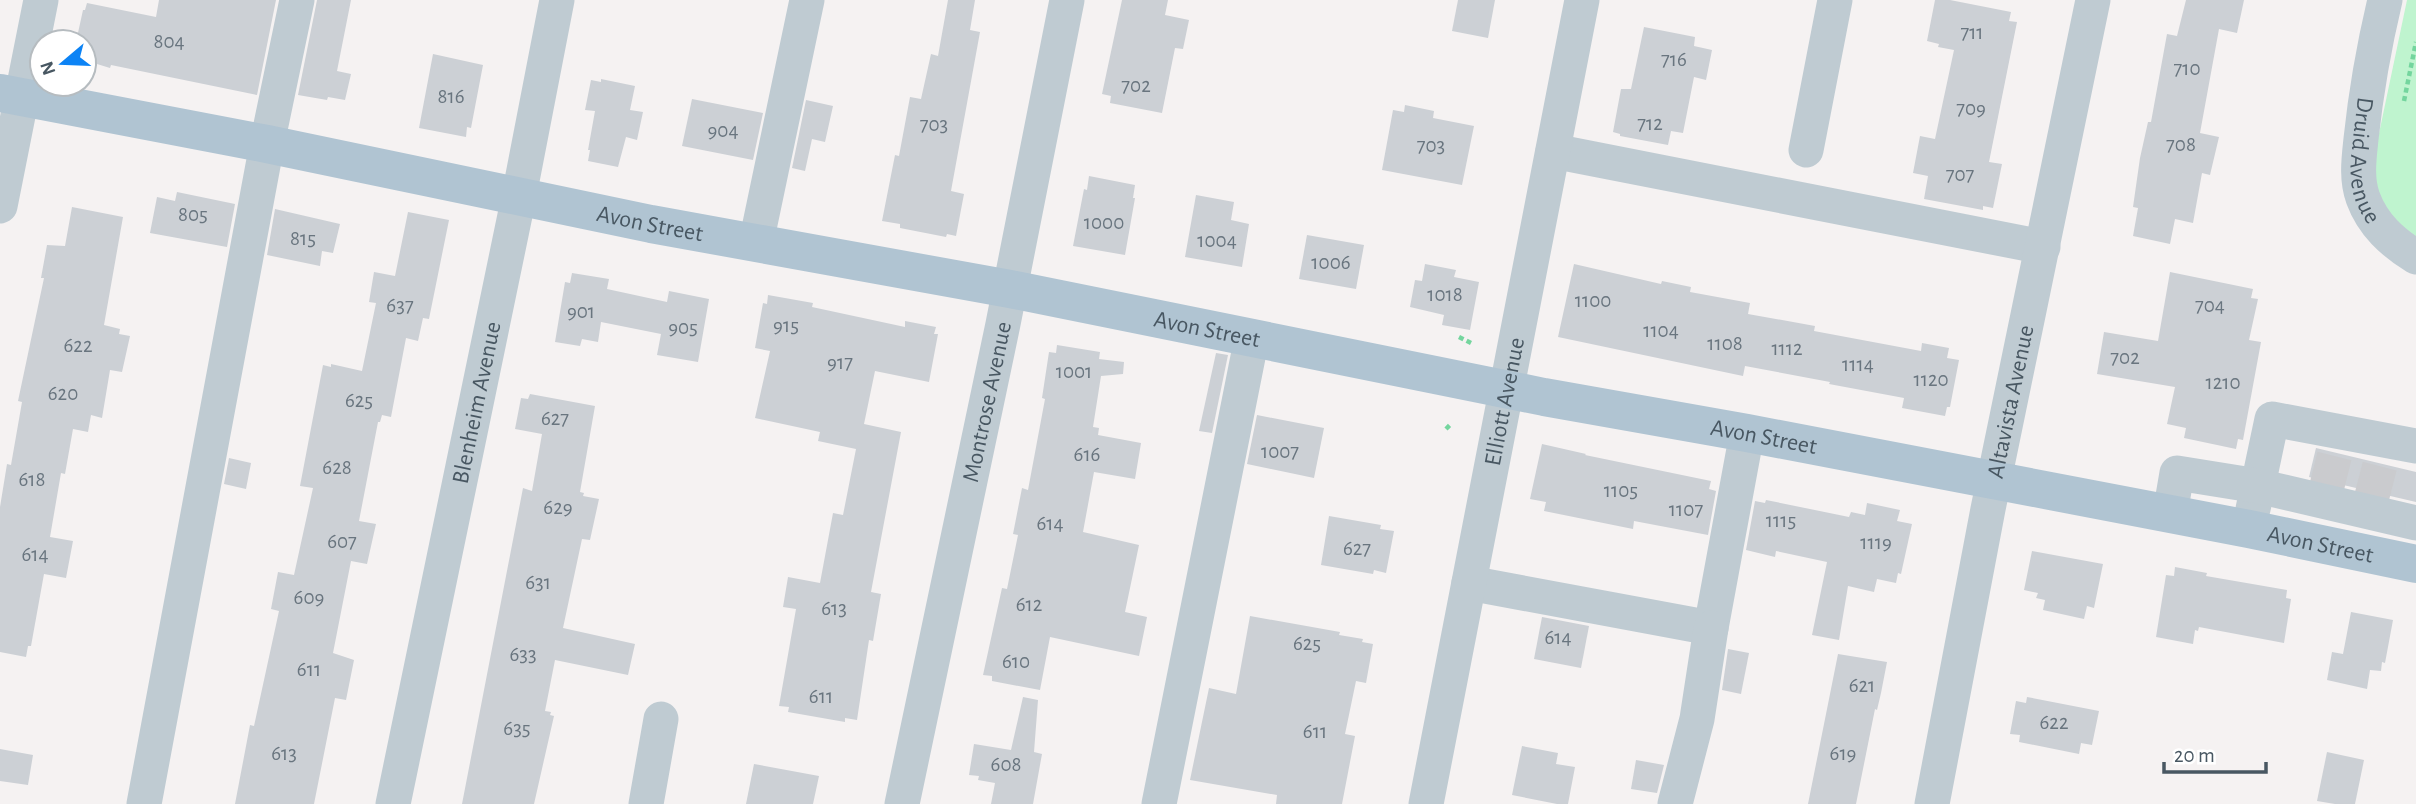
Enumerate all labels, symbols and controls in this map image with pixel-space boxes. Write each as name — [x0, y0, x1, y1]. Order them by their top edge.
house number: 711 — [1960, 22, 1984, 43]
north arrow — [28, 28, 98, 98]
house number: 804 — [153, 31, 185, 52]
house number: 716 — [1661, 49, 1687, 70]
house number: 710 — [2173, 58, 2201, 79]
text: N — [37, 59, 59, 77]
house number: 702 — [1121, 75, 1151, 96]
house number: 816 — [437, 86, 465, 107]
street label: Druid Avenue — [2345, 96, 2384, 228]
house number: 709 — [1956, 98, 1986, 119]
house number: 712 — [1637, 113, 1663, 134]
house number: 703 — [920, 114, 948, 135]
house number: 904 — [707, 120, 739, 141]
house number: 708 — [2166, 134, 2196, 155]
house number: 703 — [1417, 135, 1445, 156]
house number: 707 — [1946, 164, 1975, 185]
street label: Avon Street — [595, 202, 705, 246]
house number: 805 — [178, 204, 208, 225]
house number: 1000 — [1084, 212, 1124, 233]
house number: 815 — [290, 228, 316, 249]
house number: 1004 — [1197, 230, 1237, 251]
house number: 1006 — [1311, 252, 1351, 273]
house number: 1018 — [1427, 284, 1463, 305]
house number: 1100 — [1575, 290, 1611, 311]
house number: 637 — [386, 295, 414, 316]
house number: 704 — [2195, 295, 2225, 316]
house number: 901 — [567, 301, 595, 322]
street label: Avon Street — [1152, 307, 1262, 352]
house number: 915 — [773, 315, 799, 336]
house number: 905 — [668, 317, 698, 338]
street label: Blenheim Avenue — [449, 320, 506, 486]
street label: Montrose Avenue — [959, 320, 1016, 485]
house number: 1104 — [1643, 320, 1679, 341]
street label: Altavista Avenue — [1984, 323, 2039, 480]
house number: 1108 — [1707, 333, 1743, 354]
house number: 622 — [64, 335, 92, 356]
street label: Elliott Avenue — [1481, 335, 1529, 468]
house number: 1112 — [1771, 338, 1803, 359]
house number: 702 — [2110, 347, 2140, 368]
house number: 917 — [827, 352, 853, 373]
house number: 1114 — [1842, 354, 1874, 375]
house number: 1001 — [1056, 361, 1092, 382]
house number: 1120 — [1913, 369, 1949, 390]
house number: 1210 — [2205, 372, 2241, 393]
house number: 620 — [48, 383, 78, 404]
house number: 625 — [345, 390, 373, 411]
house number: 627 — [541, 408, 569, 429]
street label: Avon Street — [1709, 416, 1819, 459]
house number: 1007 — [1261, 441, 1299, 462]
house number: 616 — [1074, 444, 1100, 465]
house number: 628 — [322, 457, 352, 478]
house number: 618 — [18, 469, 46, 490]
house number: 1105 — [1604, 480, 1638, 501]
house number: 629 — [543, 497, 573, 518]
house number: 1107 — [1669, 499, 1703, 520]
house number: 1115 — [1766, 510, 1796, 531]
house number: 614 — [1036, 513, 1064, 534]
street label: Avon Street — [2265, 522, 2376, 568]
house number: 607 — [327, 531, 357, 552]
house number: 1119 — [1860, 532, 1892, 553]
house number: 627 — [1343, 538, 1371, 559]
house number: 614 — [21, 544, 49, 565]
house number: 631 — [525, 572, 551, 593]
house number: 609 — [294, 587, 324, 608]
house number: 612 — [1016, 594, 1042, 615]
house number: 613 — [821, 598, 847, 619]
house number: 614 — [1544, 627, 1572, 648]
house number: 625 — [1293, 633, 1321, 654]
house number: 633 — [509, 644, 537, 665]
house number: 610 — [1002, 651, 1030, 672]
house number: 611 — [297, 659, 321, 680]
house number: 621 — [1849, 675, 1875, 696]
house number: 611 — [809, 686, 833, 707]
house number: 622 — [2040, 712, 2068, 733]
house number: 635 — [503, 718, 531, 739]
house number: 611 — [1303, 721, 1327, 742]
scale bar — [2164, 730, 2266, 774]
house number: 613 — [271, 743, 297, 764]
house number: 619 — [1830, 743, 1856, 764]
text: 20 m — [2174, 745, 2215, 766]
house number: 608 — [991, 754, 1021, 775]

